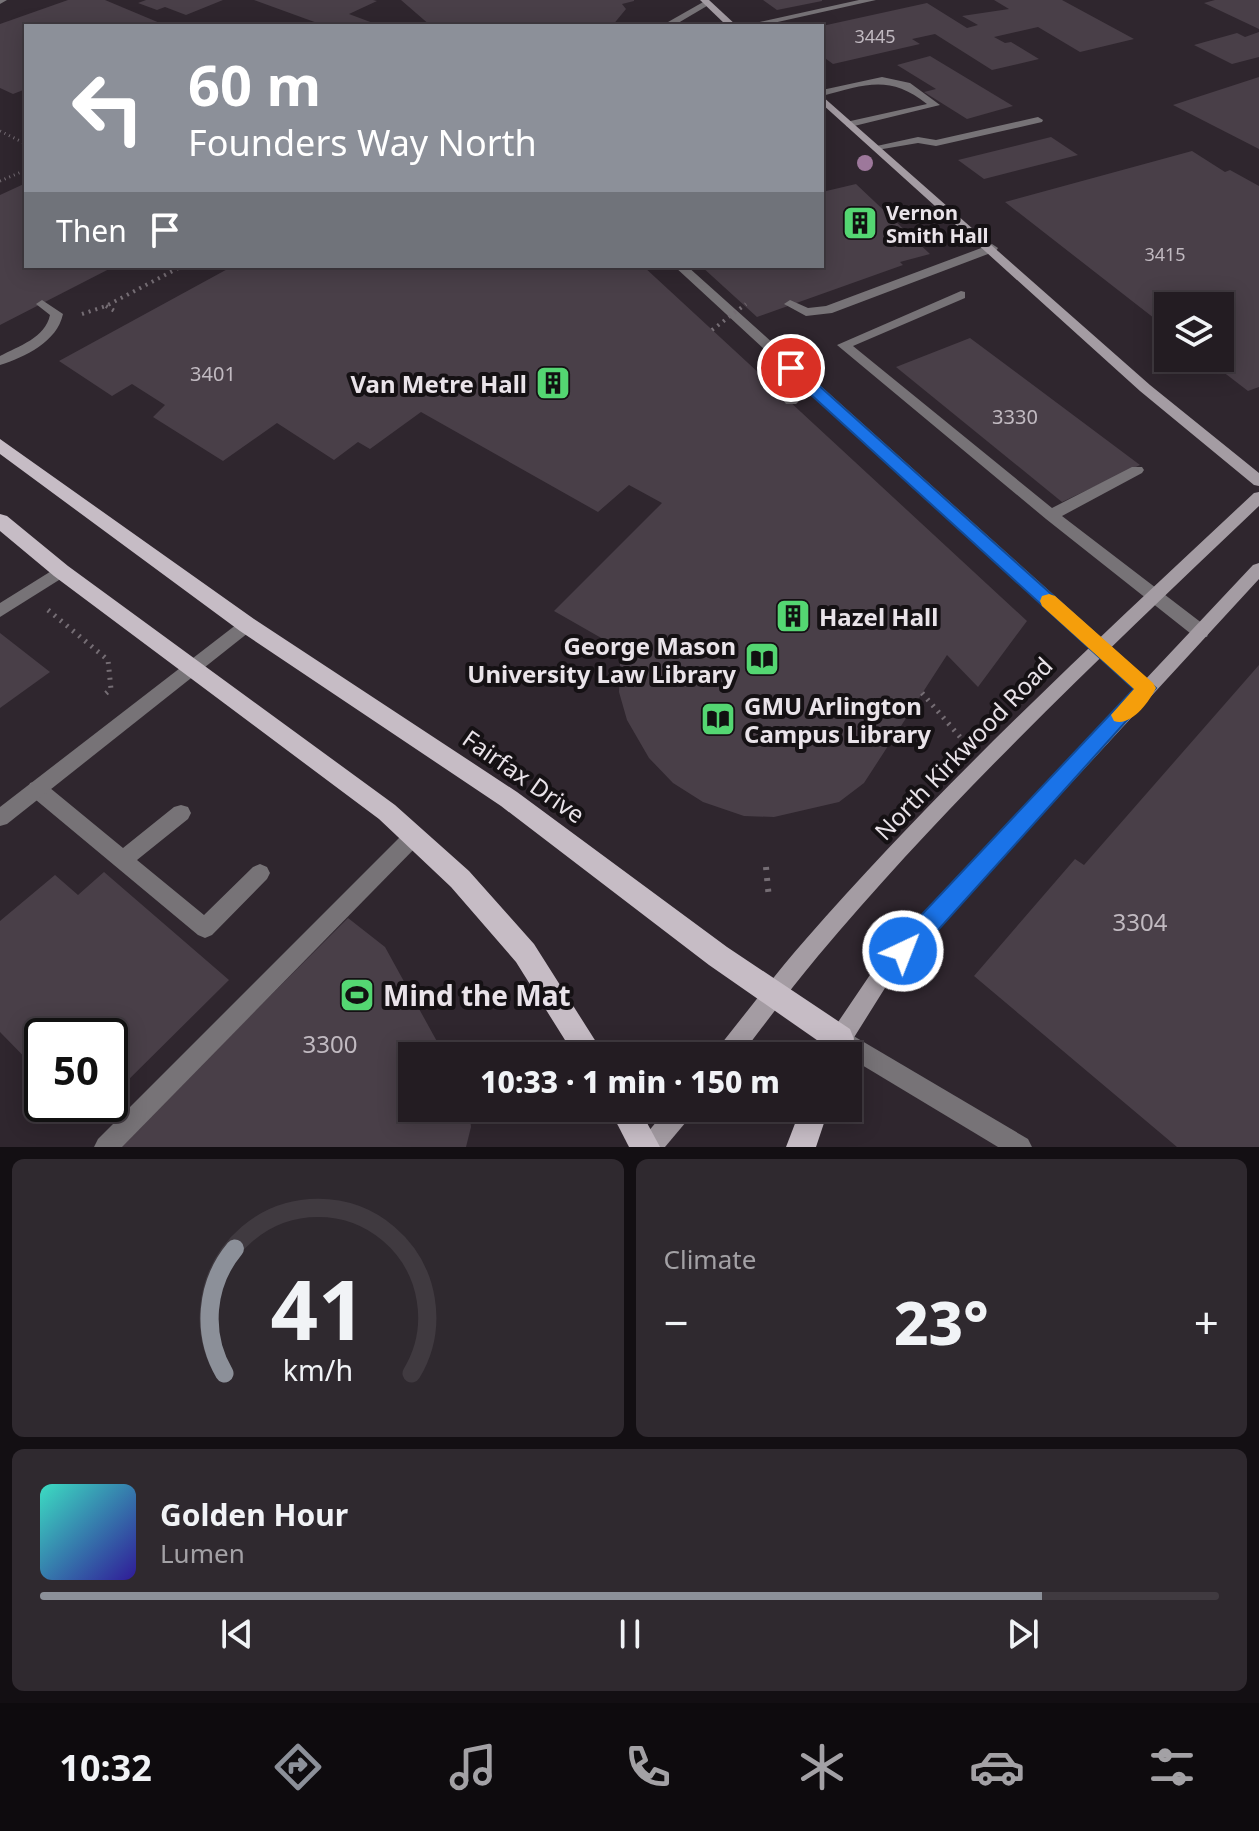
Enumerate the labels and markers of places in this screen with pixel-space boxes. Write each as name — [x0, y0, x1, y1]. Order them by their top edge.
place label: Vernon Smith Hall — [886, 199, 989, 249]
building icon: Vernon Smith Hall — [841, 204, 879, 242]
pin — [757, 334, 825, 402]
building icon: Van Metre Hall — [534, 364, 572, 402]
place label: Van Metre Hall — [350, 367, 527, 400]
building icon: Hazel Hall — [774, 597, 812, 635]
place label: Hazel Hall — [819, 600, 938, 633]
place label: George Mason University Law Library — [467, 629, 736, 690]
library icon: George Mason University Law Library — [743, 640, 781, 678]
place label: GMU Arlington Campus Library — [744, 689, 931, 750]
library icon: GMU Arlington Campus Library — [699, 700, 737, 738]
sports icon: Mind the Mat — [338, 976, 376, 1014]
place label: Mind the Mat — [383, 976, 571, 1014]

